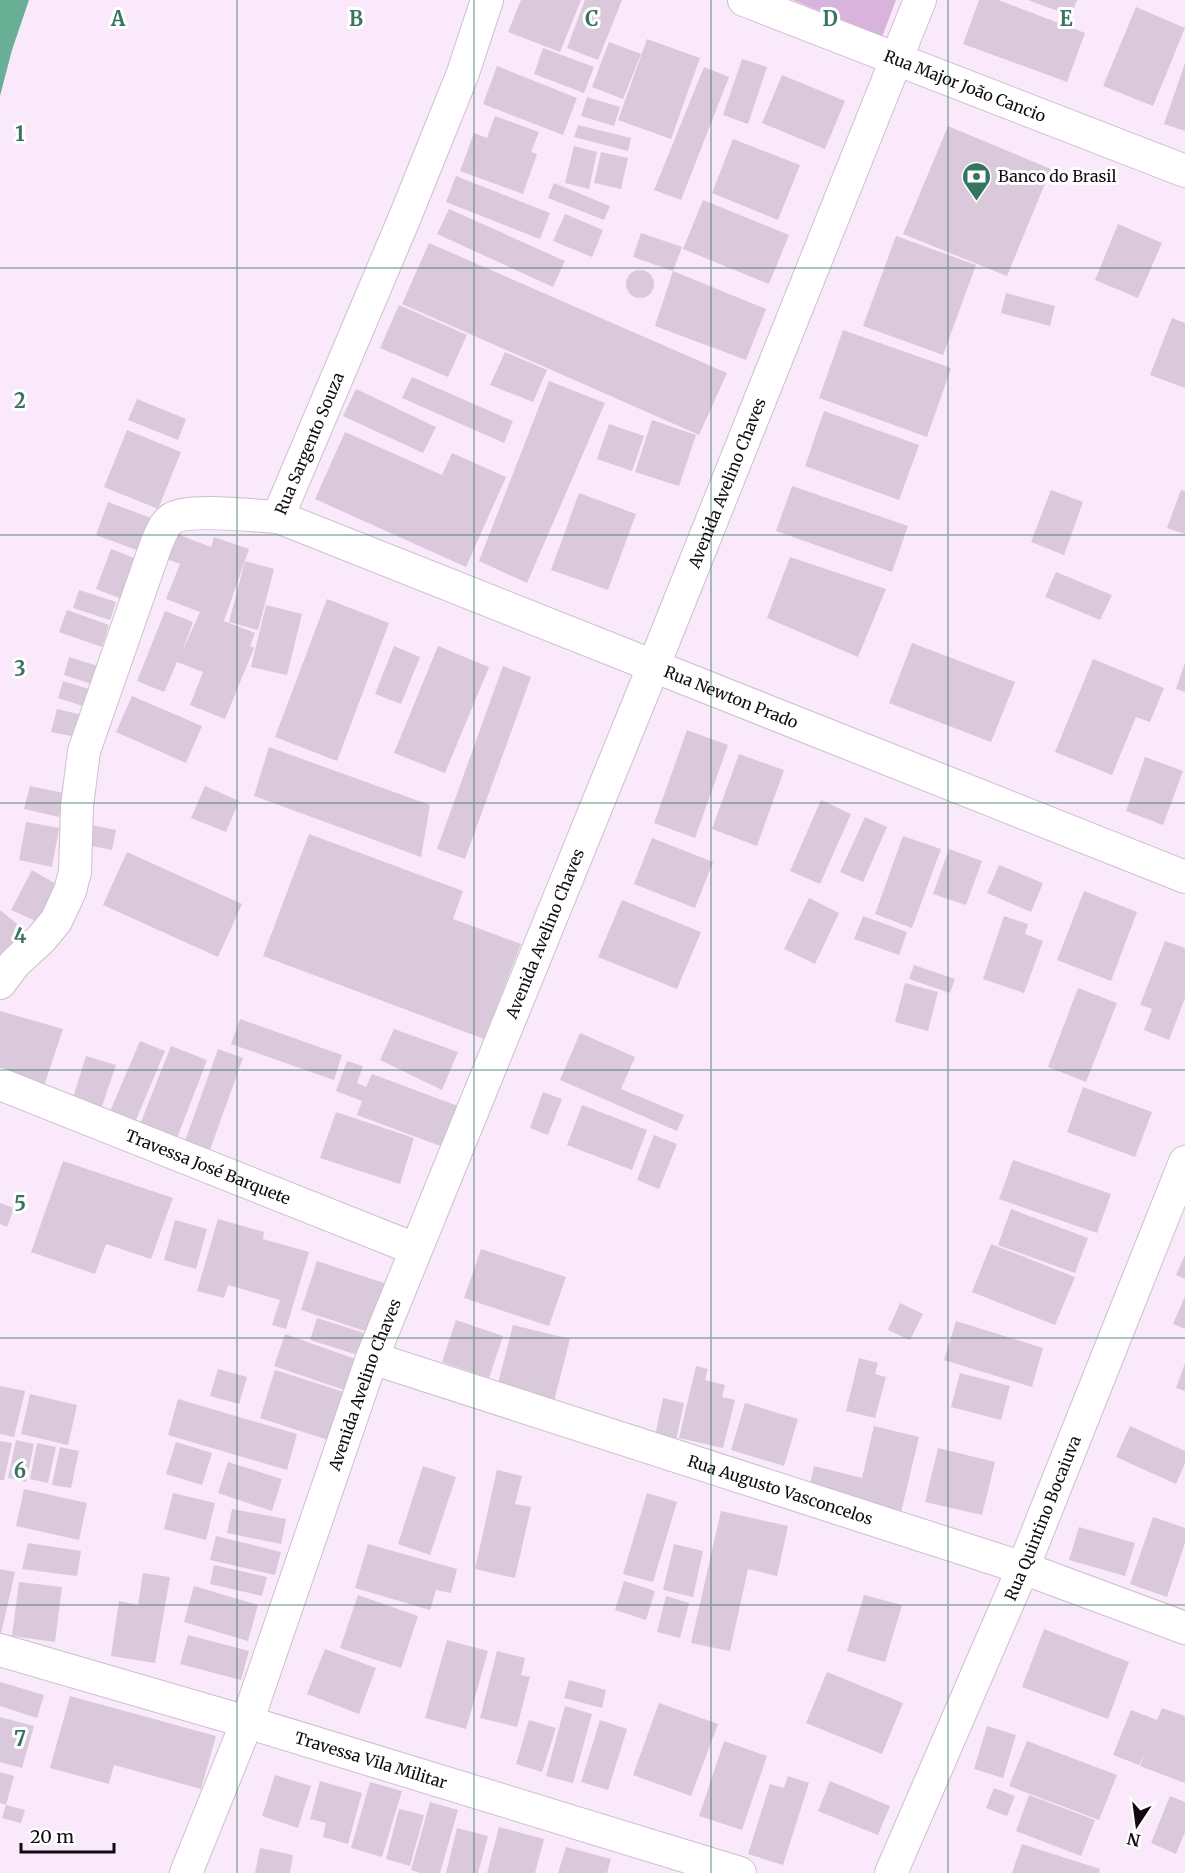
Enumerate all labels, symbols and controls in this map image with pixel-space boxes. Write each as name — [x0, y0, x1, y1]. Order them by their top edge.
text: A — [110, 6, 126, 31]
text: B — [349, 6, 363, 31]
text: C — [585, 6, 599, 31]
text: D — [822, 6, 838, 31]
text: E — [1059, 6, 1073, 31]
street label: Rua Major João Cancio — [881, 45, 1049, 126]
text: 1 — [15, 121, 25, 146]
bank icon: Banco do Brasil — [961, 160, 993, 202]
place label: Banco do Brasil — [998, 166, 1116, 186]
street label: Rua Sargento Souza — [270, 369, 348, 517]
text: 2 — [14, 388, 26, 413]
street label: Avenida Avelino Chaves — [683, 395, 770, 572]
text: 3 — [14, 656, 26, 681]
street label: Rua Newton Prado — [661, 661, 801, 732]
street label: Avenida Avelino Chaves — [501, 846, 588, 1022]
text: 4 — [14, 923, 27, 948]
street label: Travessa José Barquete — [123, 1125, 294, 1209]
text: 5 — [14, 1191, 26, 1216]
street label: Avenida Avelino Chaves — [324, 1296, 405, 1474]
street label: Rua Quintino Bocaiuva — [1000, 1432, 1085, 1604]
street label: Rua Augusto Vasconcelos — [685, 1450, 876, 1529]
text: 6 — [14, 1458, 26, 1483]
text: 7 — [14, 1726, 26, 1751]
street label: Travessa Vila Militar — [292, 1727, 450, 1793]
north arrow — [1107, 1795, 1167, 1855]
scale bar — [21, 1816, 114, 1854]
text: 20 m — [30, 1825, 74, 1848]
text: N — [1125, 1828, 1142, 1851]

